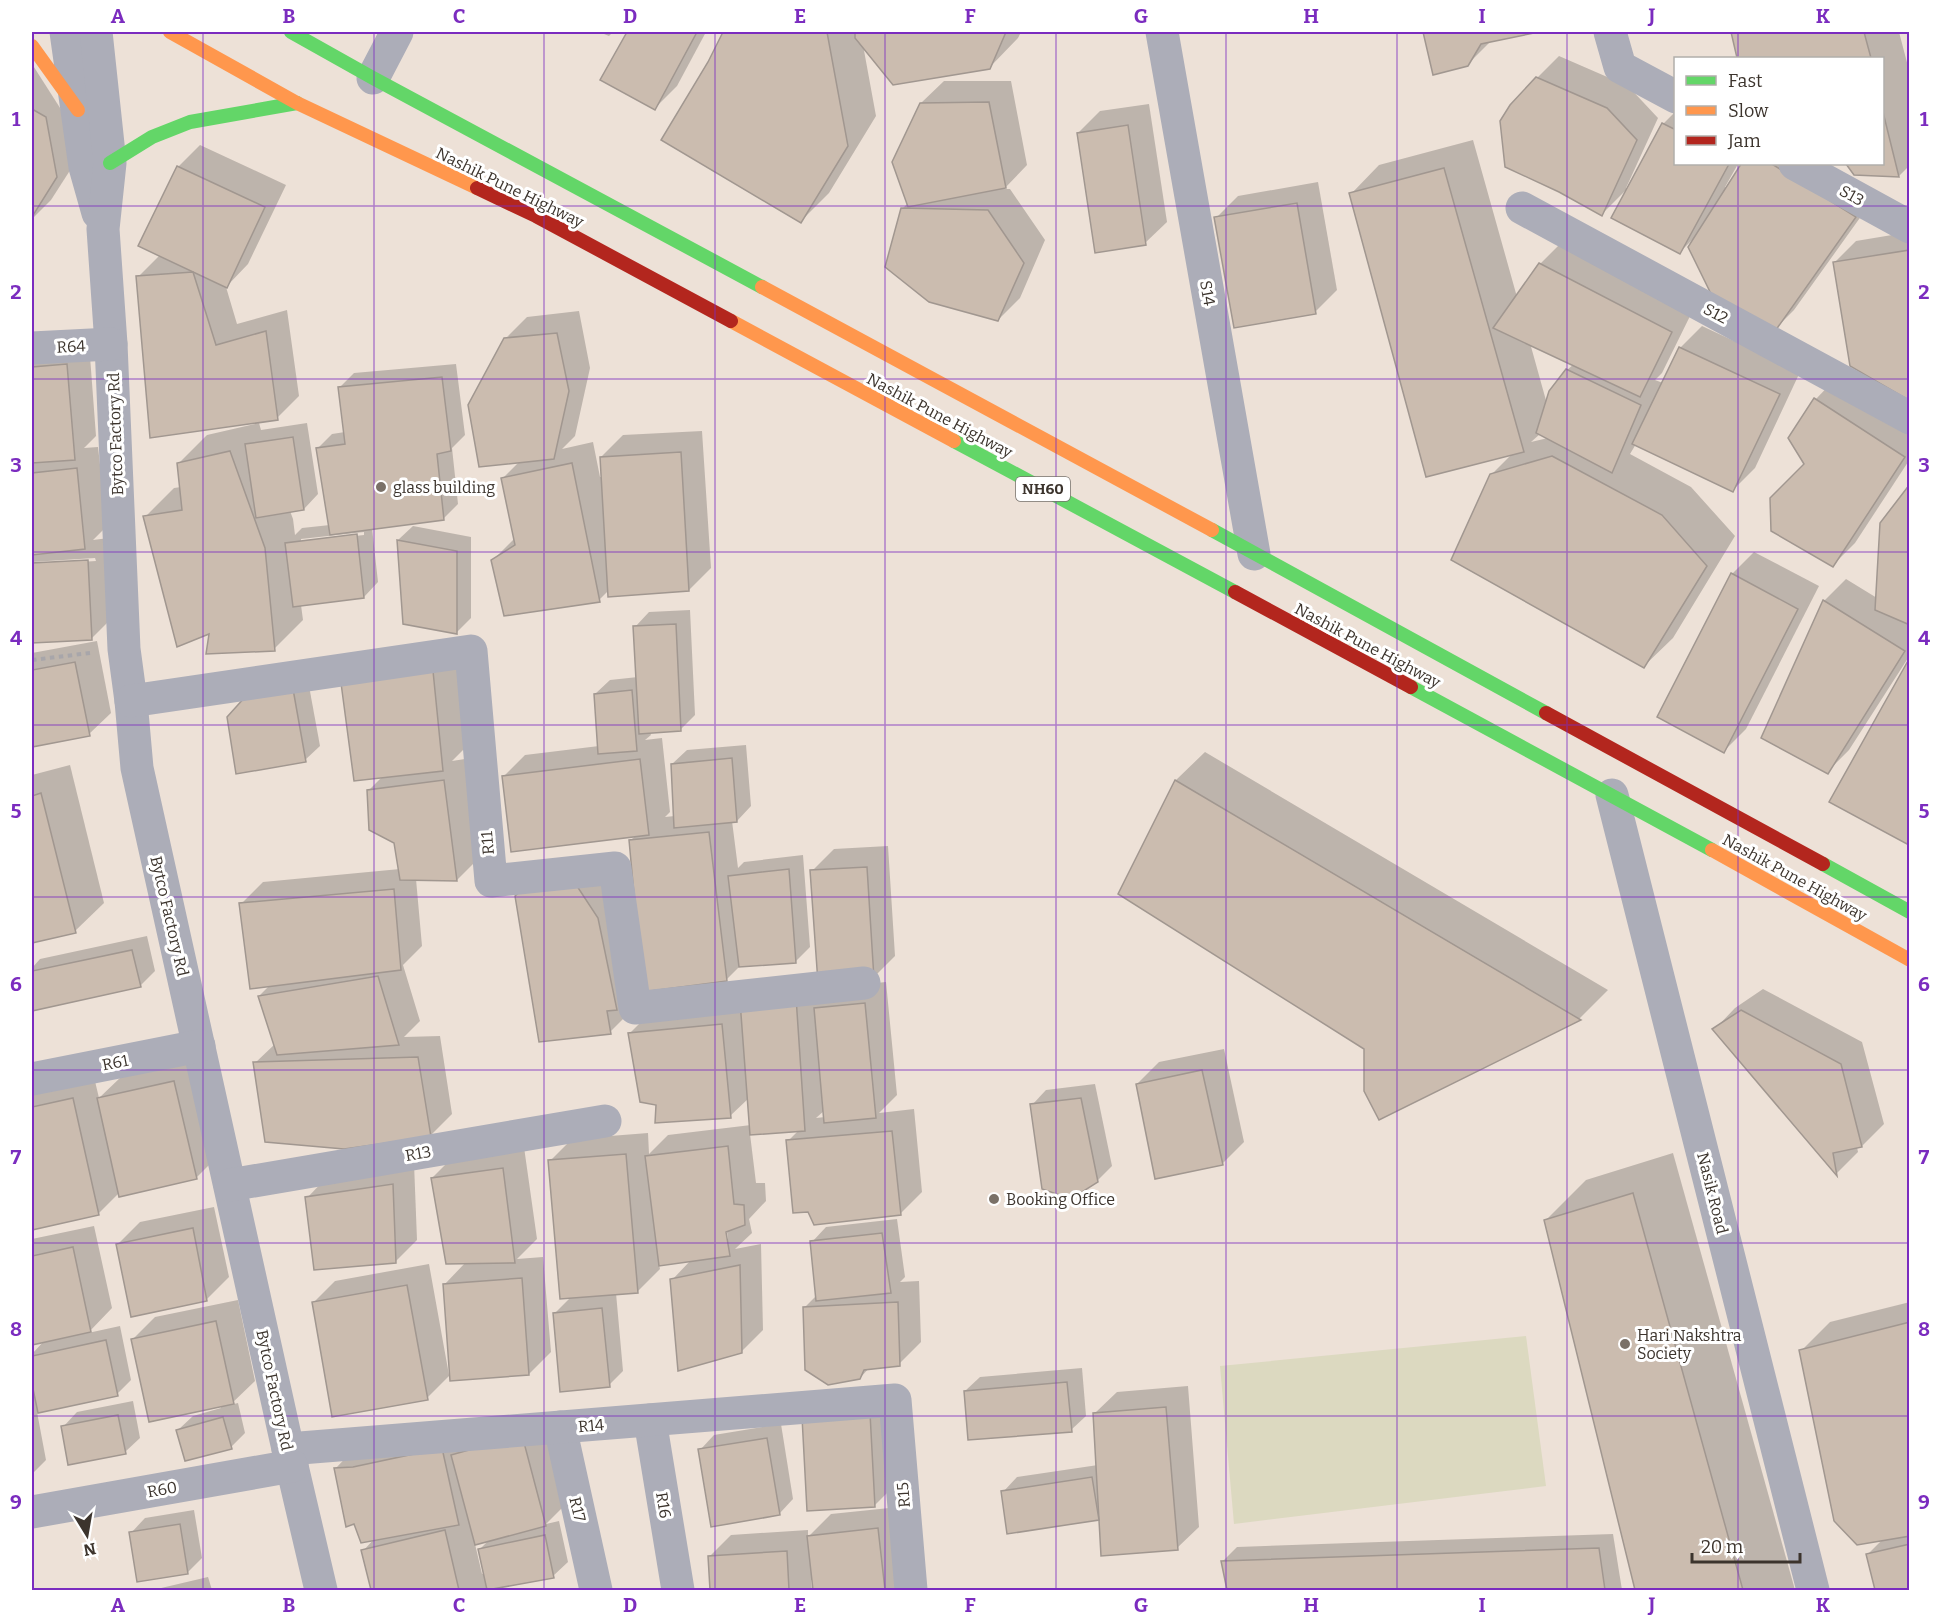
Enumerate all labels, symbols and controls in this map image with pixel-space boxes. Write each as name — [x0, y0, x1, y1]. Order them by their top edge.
text: A — [111, 4, 126, 28]
text: B — [283, 4, 296, 28]
text: C — [453, 4, 465, 28]
text: D — [623, 4, 637, 28]
text: E — [794, 4, 806, 28]
text: F — [964, 4, 976, 28]
text: G — [1134, 4, 1148, 28]
text: H — [1303, 4, 1319, 28]
text: I — [1478, 4, 1486, 28]
text: J — [1648, 4, 1656, 28]
text: K — [1816, 4, 1831, 28]
legend — [1674, 57, 1884, 165]
text: Fast — [1728, 70, 1763, 92]
text: Slow — [1728, 100, 1769, 122]
text: 1 — [12, 107, 21, 131]
text: 1 — [1920, 107, 1929, 131]
text: Jam — [1727, 130, 1761, 152]
street label: Nashik Pune Highway — [433, 143, 587, 232]
street label: S13 — [1836, 181, 1867, 210]
street label: S14 — [1196, 279, 1219, 308]
text: 2 — [10, 280, 22, 304]
text: 2 — [1918, 280, 1930, 304]
street label: S12 — [1700, 299, 1731, 328]
street label: R64 — [56, 336, 87, 357]
street label: Nashik Pune Highway — [864, 369, 1016, 462]
street label: Bytco Factory Rd — [104, 372, 127, 496]
text: 3 — [10, 453, 22, 477]
text: 3 — [1918, 453, 1930, 477]
road number: NH60 — [1016, 477, 1070, 501]
place label: glass building — [393, 478, 495, 497]
marker: glass building — [374, 480, 388, 494]
street label: Nashik Pune Highway — [1292, 599, 1444, 692]
text: 4 — [10, 626, 22, 650]
text: 4 — [1918, 626, 1930, 650]
text: 5 — [11, 799, 22, 823]
text: 5 — [1919, 799, 1930, 823]
street label: R11 — [477, 830, 498, 856]
street label: Nashik Pune Highway — [1719, 830, 1871, 925]
street label: Bytco Factory Rd — [146, 854, 193, 979]
text: 6 — [10, 972, 22, 996]
text: 6 — [1918, 972, 1930, 996]
street label: R61 — [100, 1051, 130, 1074]
street label: R13 — [404, 1142, 433, 1165]
text: 7 — [11, 1145, 22, 1169]
text: 7 — [1919, 1145, 1930, 1169]
street label: Nasik Road — [1693, 1150, 1732, 1236]
place label: Booking Office — [1006, 1190, 1115, 1209]
marker: Booking Office — [987, 1192, 1001, 1206]
text: 8 — [10, 1317, 22, 1341]
text: 8 — [1918, 1317, 1930, 1341]
place label: Hari Nakshtra Society — [1637, 1326, 1742, 1363]
street label: Bytco Factory Rd — [252, 1328, 297, 1453]
marker: Hari Nakshtra Society — [1618, 1337, 1632, 1351]
street label: R14 — [577, 1415, 606, 1436]
street label: R60 — [146, 1478, 179, 1501]
street label: R15 — [893, 1481, 914, 1509]
text: 9 — [10, 1490, 22, 1514]
text: 9 — [1918, 1490, 1930, 1514]
street label: R16 — [652, 1491, 675, 1520]
street label: R17 — [565, 1495, 590, 1523]
north arrow — [57, 1505, 117, 1565]
scale bar — [1692, 1526, 1800, 1564]
text: 20 m — [1701, 1536, 1743, 1558]
text: N — [82, 1539, 98, 1560]
text: A — [111, 1593, 126, 1617]
text: B — [283, 1593, 296, 1617]
text: C — [453, 1593, 465, 1617]
text: D — [623, 1593, 637, 1617]
text: E — [794, 1593, 806, 1617]
text: F — [964, 1593, 976, 1617]
text: G — [1134, 1593, 1148, 1617]
text: H — [1303, 1593, 1319, 1617]
text: I — [1478, 1593, 1486, 1617]
text: J — [1648, 1593, 1656, 1617]
text: K — [1816, 1593, 1831, 1617]

